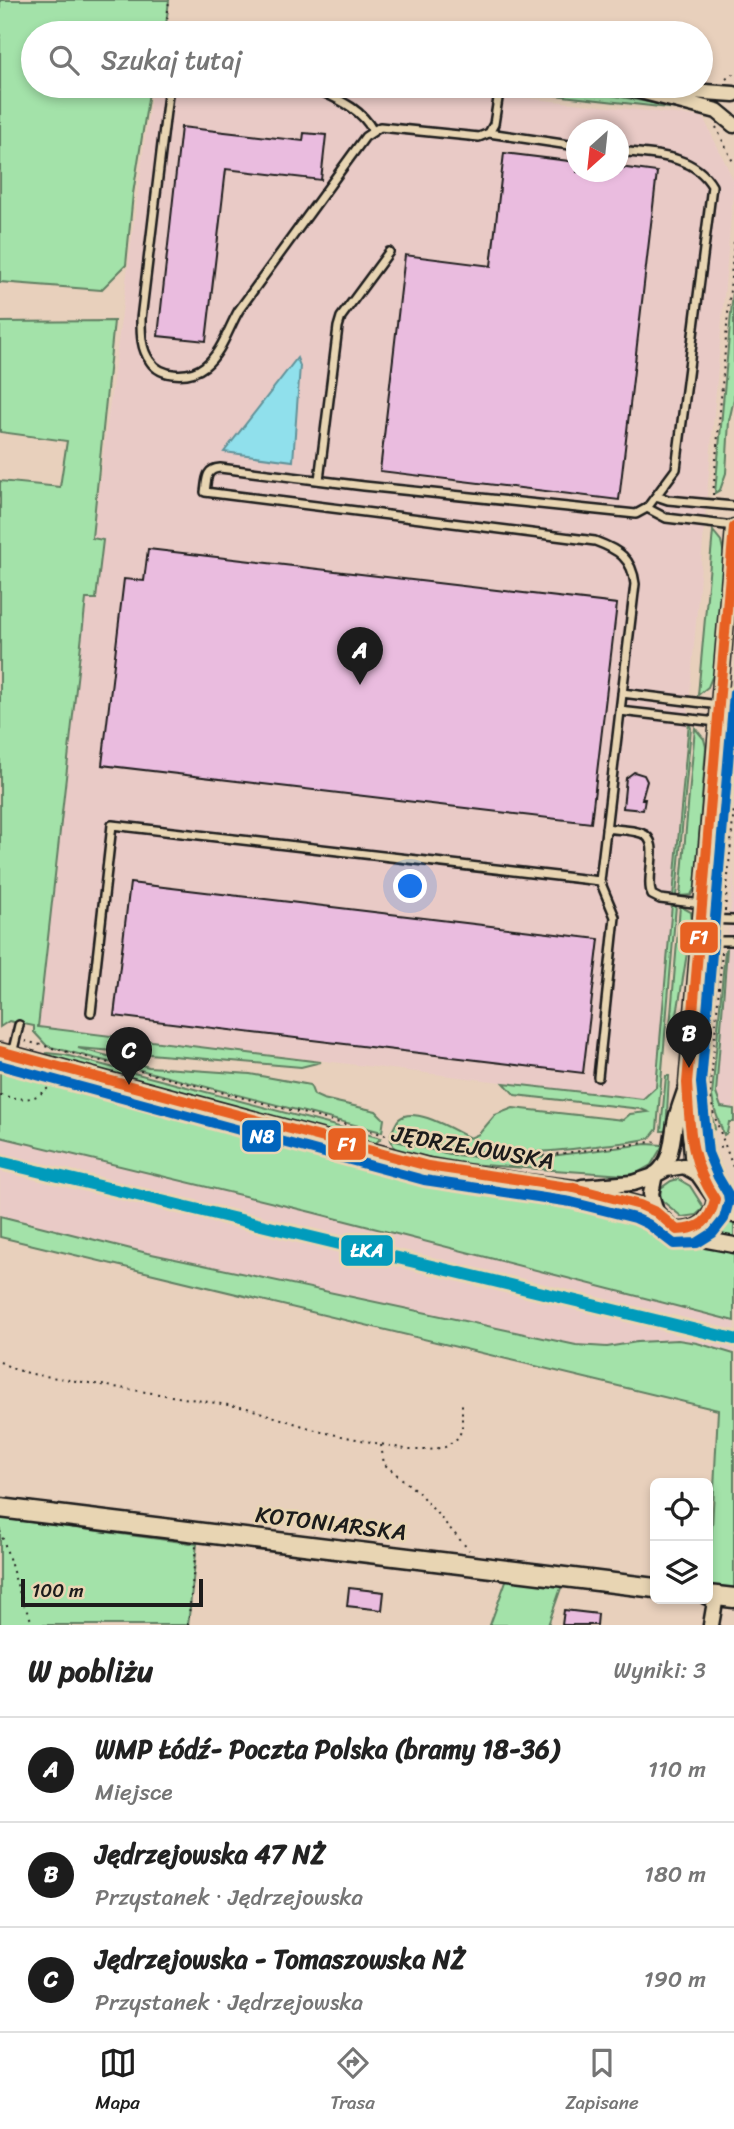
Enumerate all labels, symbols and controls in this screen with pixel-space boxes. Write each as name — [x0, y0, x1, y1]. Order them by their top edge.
search box — [21, 21, 713, 98]
text: Szukaj tutaj — [101, 37, 242, 83]
icon: search — [45, 41, 83, 79]
north arrow — [566, 119, 629, 182]
pin: A — [337, 627, 383, 685]
your location — [393, 869, 427, 903]
line badge: F1 — [679, 921, 719, 954]
text: F1 — [689, 921, 708, 954]
pin: B — [666, 1010, 712, 1068]
pin: C — [106, 1027, 152, 1085]
street label: JĘDRZEJOWSKA — [388, 1113, 557, 1182]
line badge: N8 — [241, 1119, 282, 1153]
text: N8 — [249, 1120, 275, 1153]
line badge: F1 — [327, 1127, 367, 1161]
text: F1 — [337, 1128, 356, 1161]
line badge: ŁKA — [340, 1234, 394, 1267]
text: ŁKA — [351, 1234, 383, 1267]
map controls — [650, 1478, 713, 1604]
button: locate — [650, 1478, 713, 1541]
street label: KOTONIARSKA — [253, 1494, 409, 1553]
button: layers — [650, 1541, 713, 1604]
text: 100 m — [32, 1574, 84, 1607]
scale bar — [21, 1576, 203, 1608]
text: W pobliżu — [28, 1644, 153, 1698]
text: Wyniki: 3 — [613, 1650, 706, 1691]
text: WMP Łódź- Poczta Polska (bramy 18-36) — [95, 1726, 559, 1772]
text: A — [43, 1749, 59, 1790]
text: 110 m — [648, 1749, 706, 1790]
text: Miejsce — [95, 1772, 173, 1813]
text: Jędrzejowska 47 NŻ — [95, 1831, 326, 1877]
text: B — [44, 1854, 58, 1895]
text: 180 m — [644, 1854, 706, 1895]
text: Przystanek · Jędrzejowska — [95, 1877, 363, 1918]
text: Jędrzejowska - Tomaszowska NŻ — [95, 1936, 466, 1982]
text: C — [44, 1959, 58, 2000]
text: 190 m — [644, 1959, 706, 2000]
text: Przystanek · Jędrzejowska — [95, 1982, 363, 2023]
tab: Mapa — [95, 2044, 140, 2119]
tab: Trasa — [330, 2044, 375, 2119]
tab: Zapisane — [565, 2044, 639, 2119]

